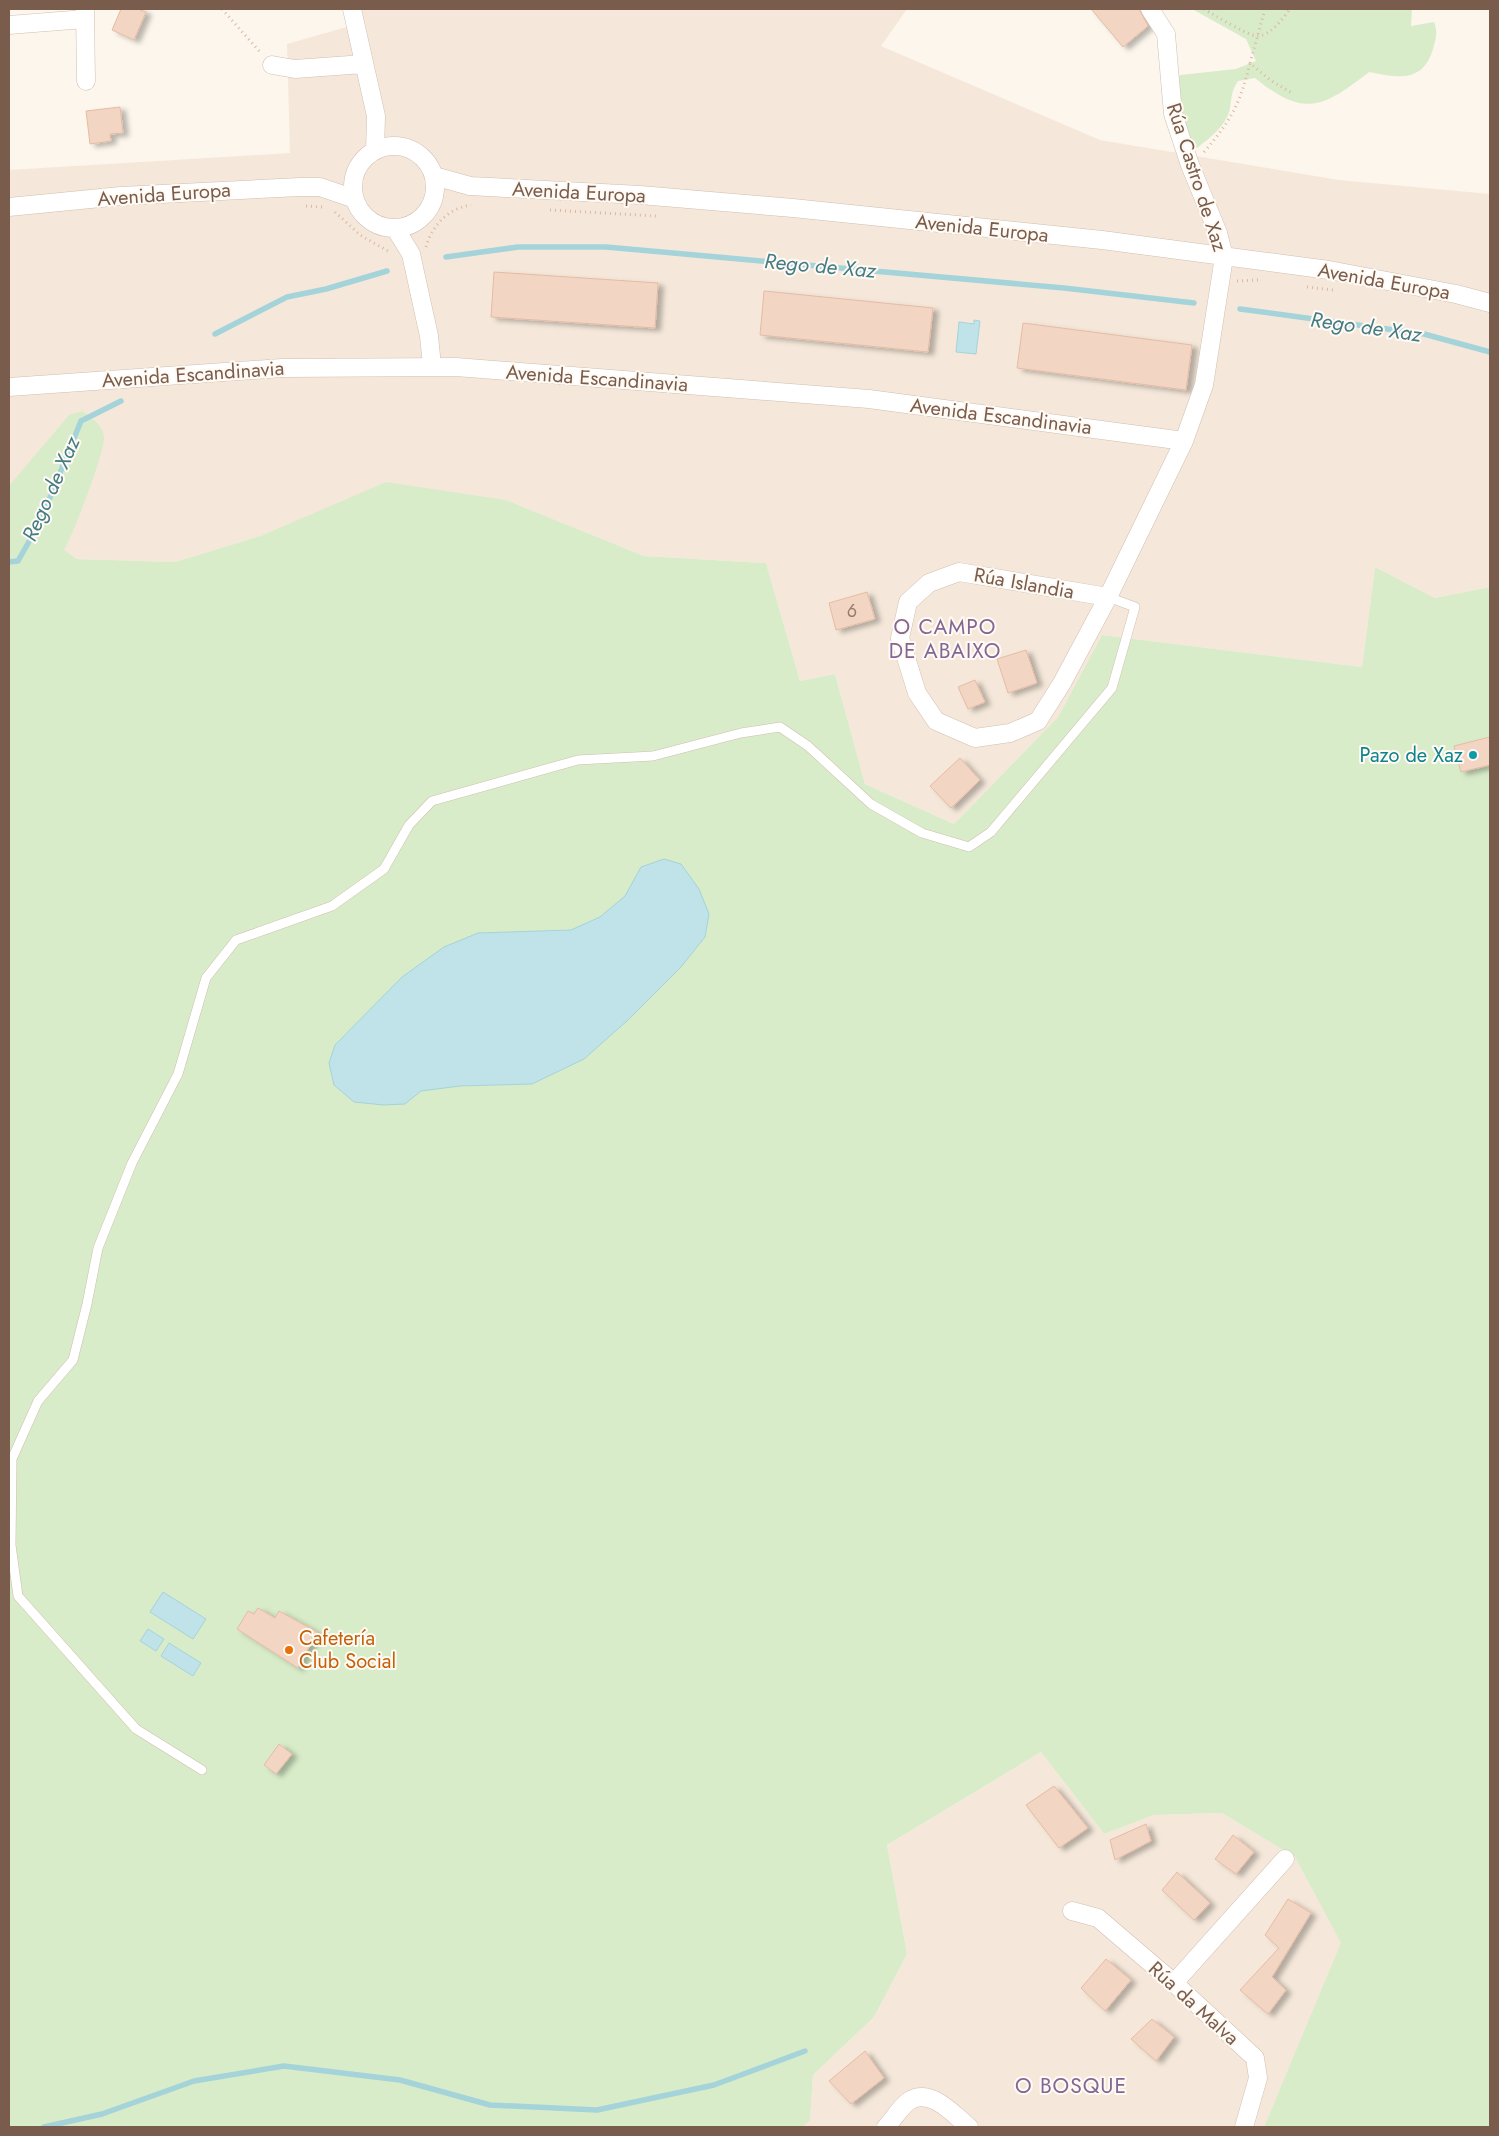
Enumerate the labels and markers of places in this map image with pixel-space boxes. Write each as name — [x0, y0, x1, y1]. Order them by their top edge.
place label: Pazo de Xaz — [1360, 741, 1463, 770]
marker: Pazo de Xaz — [1467, 749, 1479, 761]
place label: Cafetería Club Social — [299, 1624, 396, 1676]
marker: Cafetería Club Social — [283, 1644, 295, 1656]

